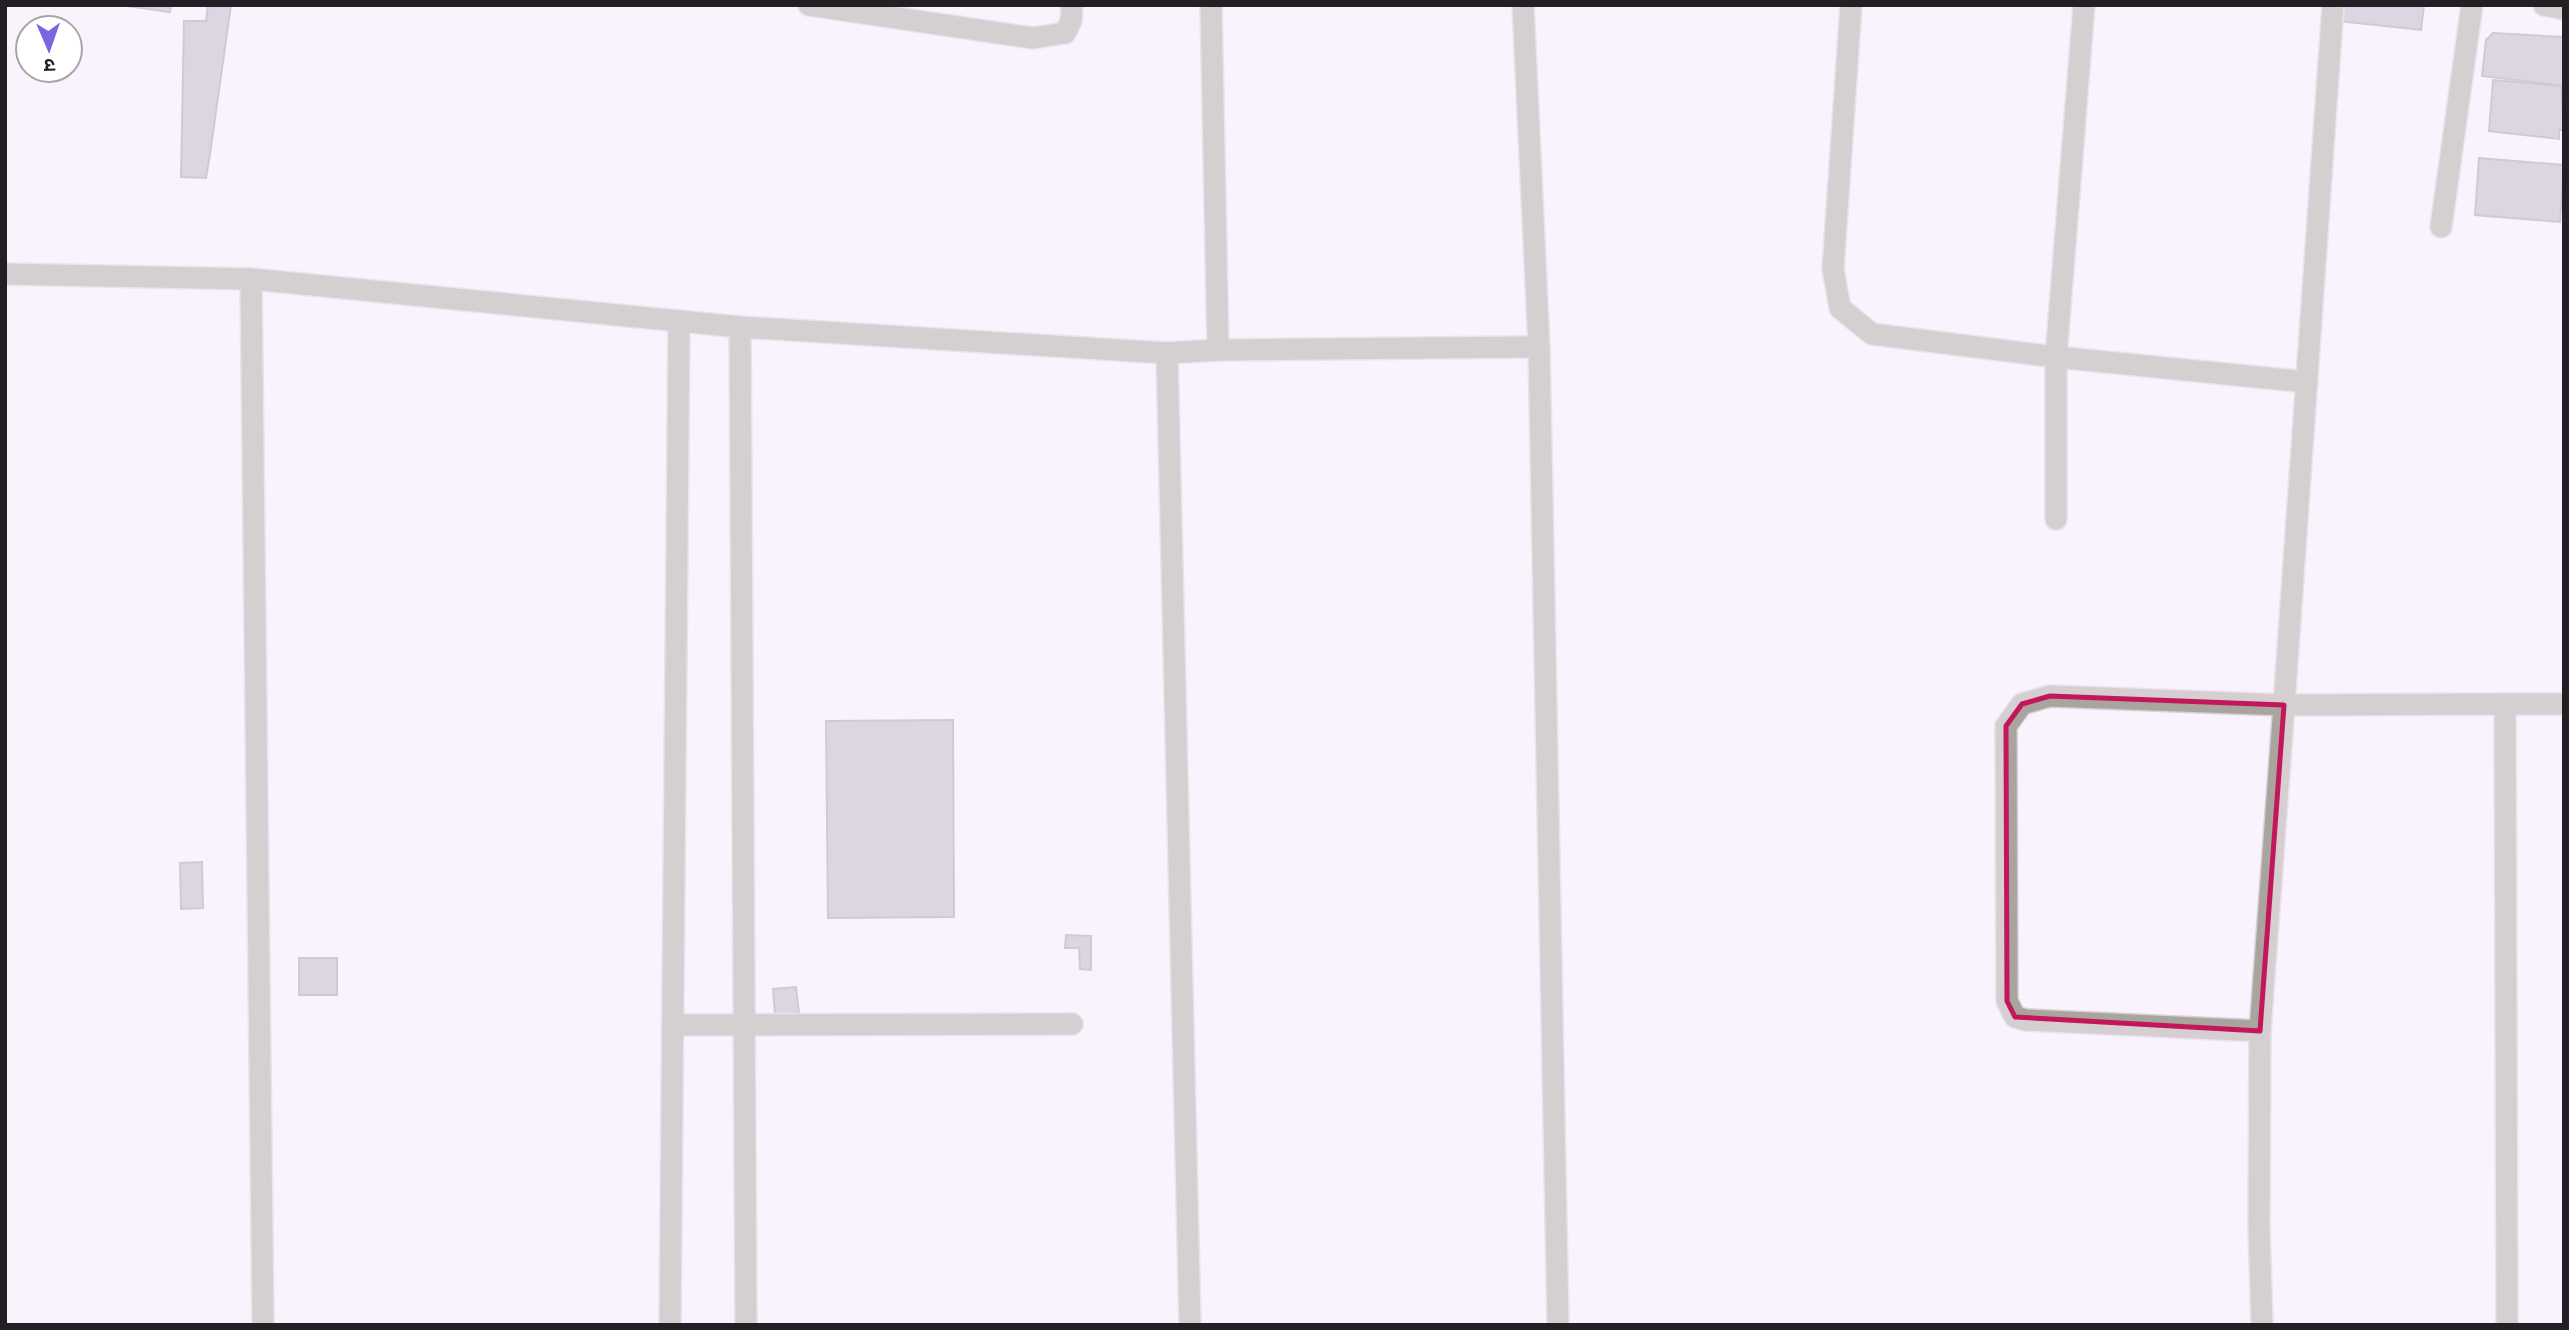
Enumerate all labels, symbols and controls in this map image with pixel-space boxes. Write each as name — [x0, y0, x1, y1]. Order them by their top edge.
north arrow — [14, 14, 84, 84]
text: उ — [43, 54, 56, 78]

